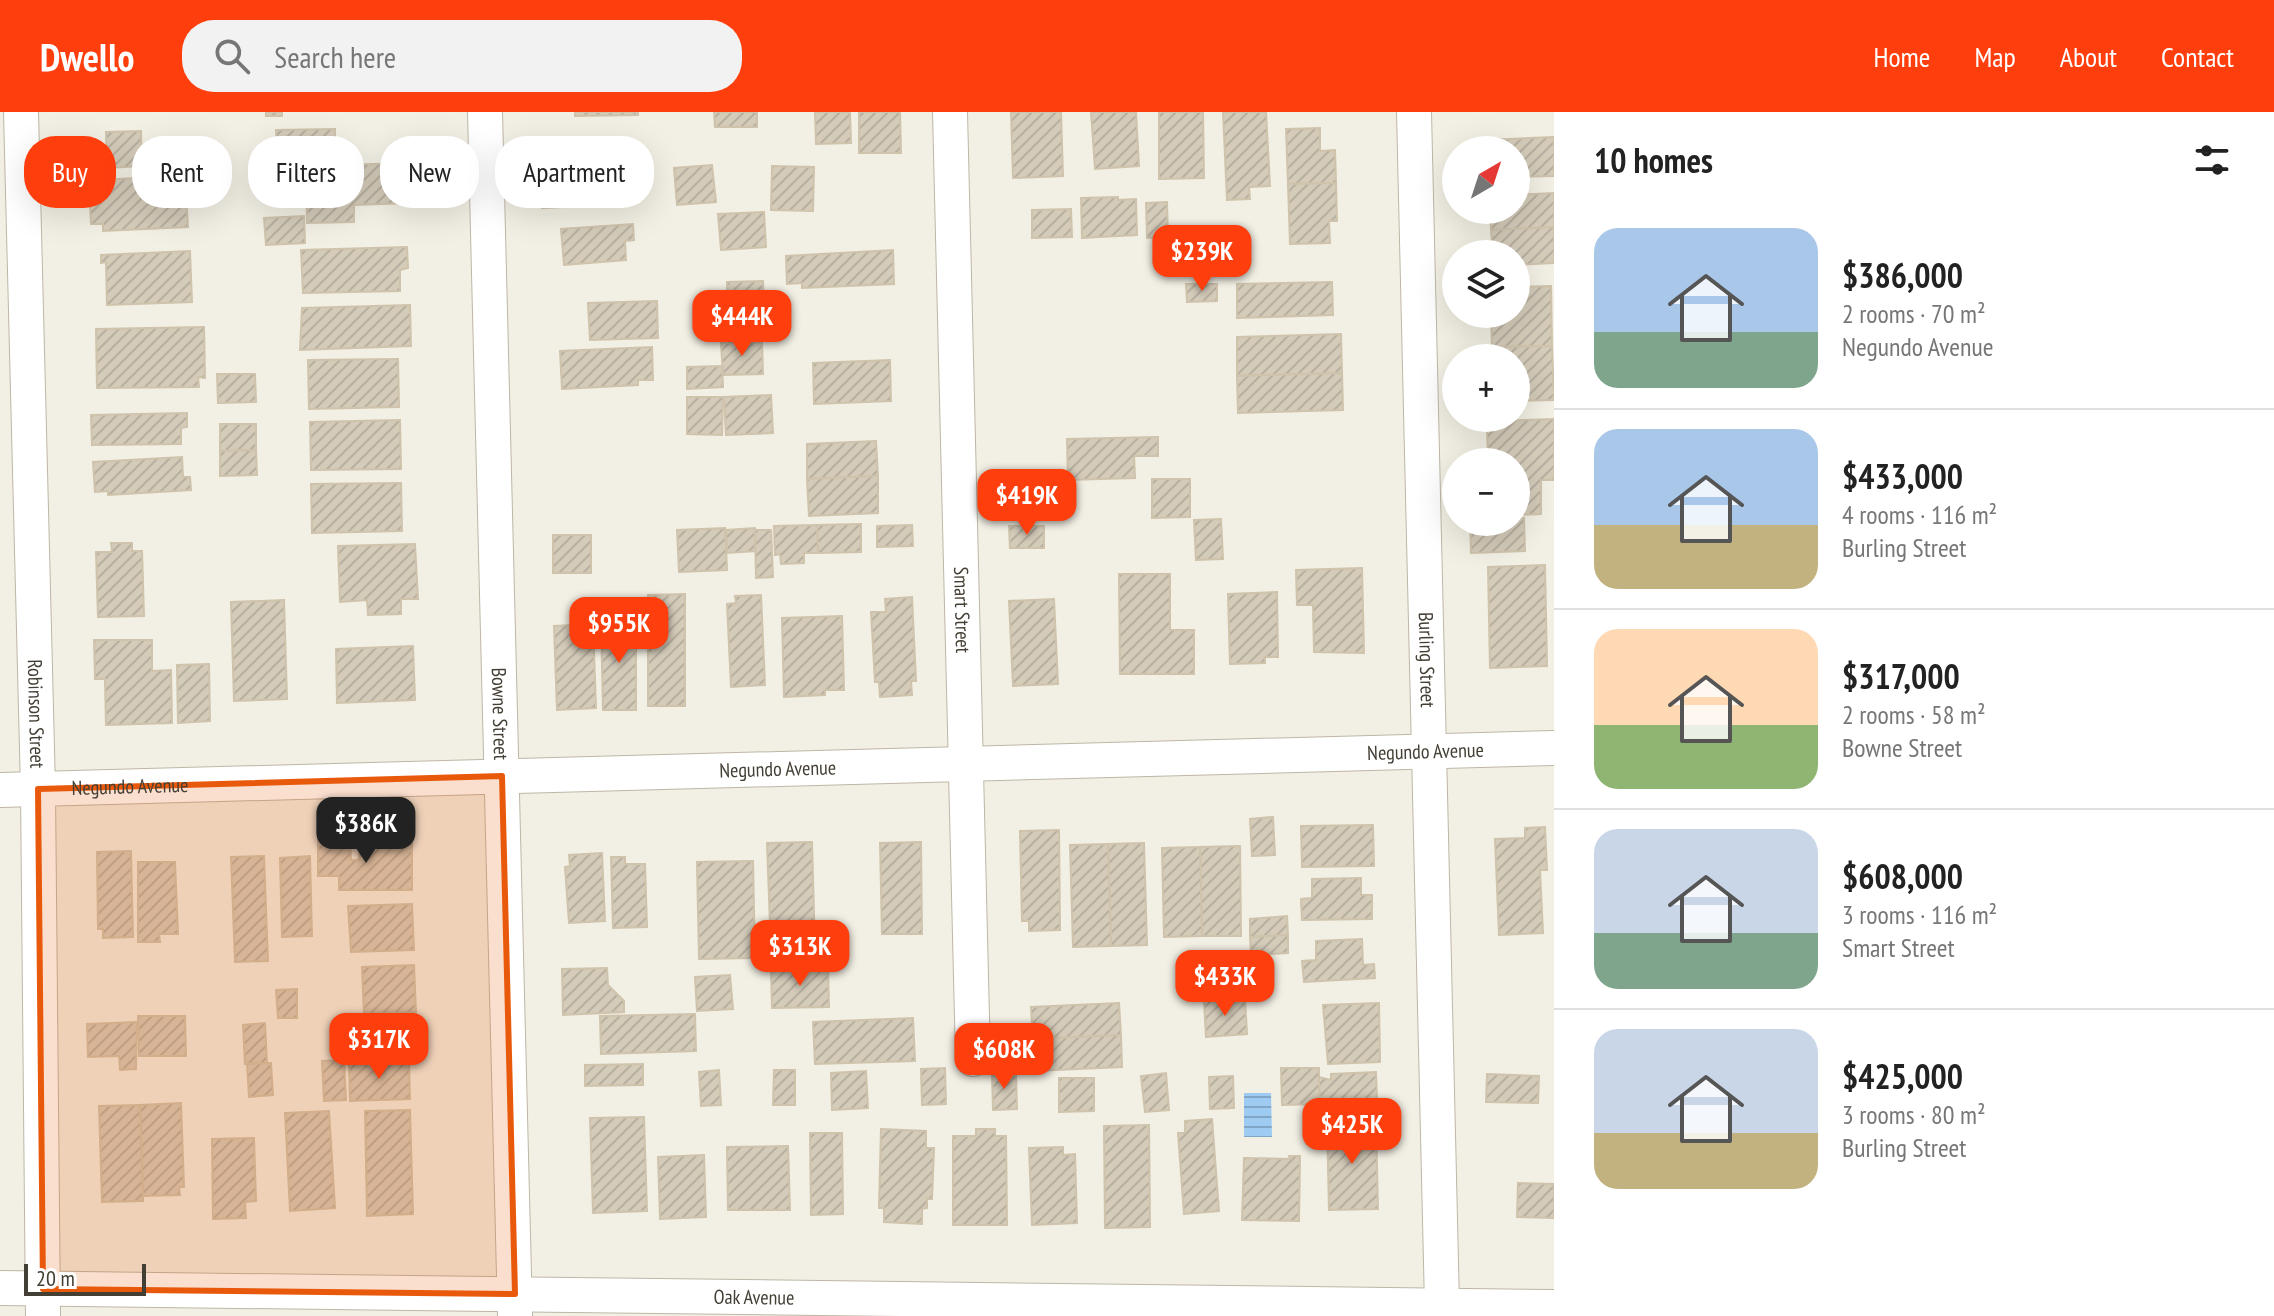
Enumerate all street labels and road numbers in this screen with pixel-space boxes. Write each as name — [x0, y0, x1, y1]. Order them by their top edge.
street label: Smart Street — [948, 566, 976, 654]
street label: Burling Street — [1413, 612, 1441, 708]
street label: Robinson Street — [22, 659, 50, 769]
street label: Bowne Street — [486, 667, 514, 761]
street label: Negundo Avenue — [1367, 737, 1484, 766]
street label: Negundo Avenue — [719, 754, 836, 784]
street label: Negundo Avenue — [71, 772, 189, 801]
street label: Oak Avenue — [713, 1284, 794, 1311]

